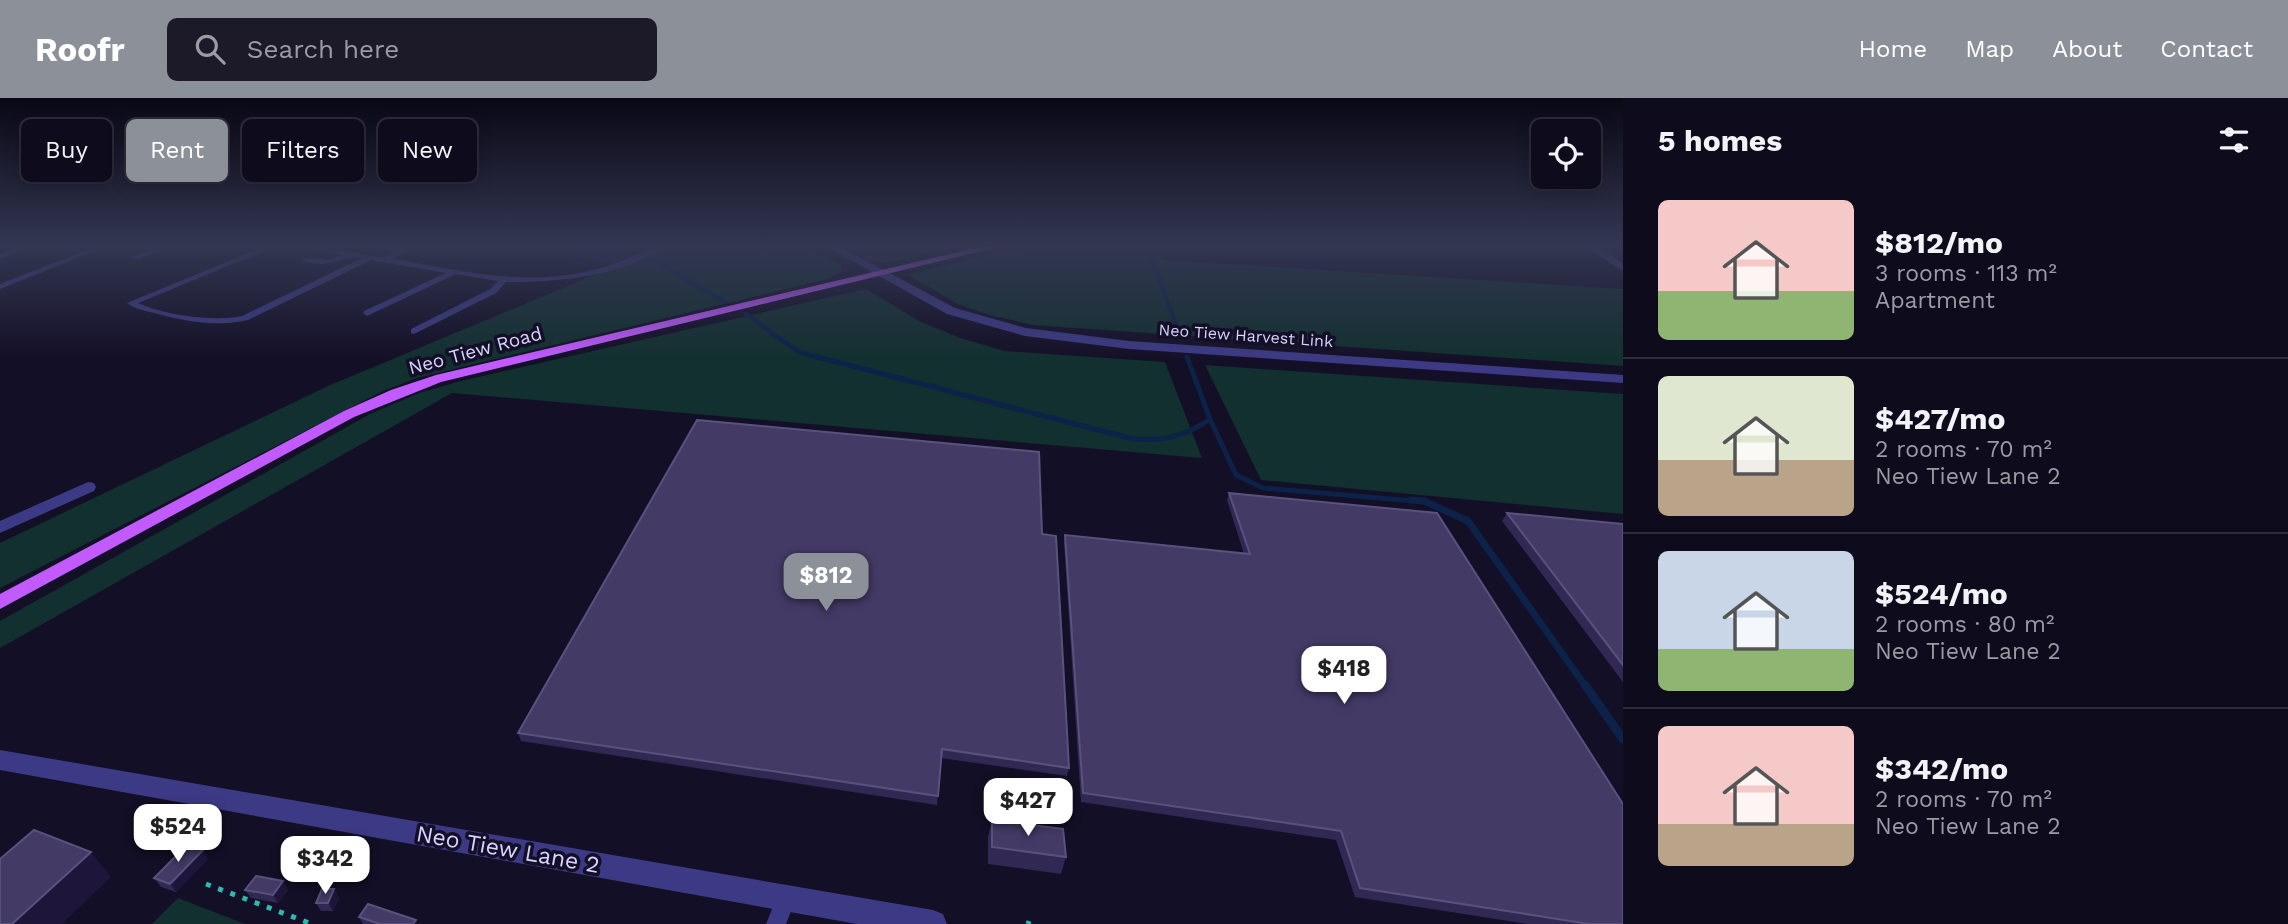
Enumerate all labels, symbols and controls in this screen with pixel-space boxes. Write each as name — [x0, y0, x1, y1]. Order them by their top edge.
search box — [167, 18, 657, 81]
text: Roofr — [35, 30, 125, 69]
icon: search — [191, 30, 229, 68]
text: Search here — [247, 34, 399, 64]
text: Home — [1859, 35, 1927, 63]
text: Map — [1965, 35, 2014, 63]
text: About — [2052, 35, 2122, 63]
text: Contact — [2160, 35, 2253, 63]
chip: Buy — [21, 119, 112, 182]
chip: Rent — [126, 119, 228, 182]
chip: Filters — [242, 119, 364, 182]
chip: New — [378, 119, 477, 182]
map controls — [1531, 119, 1601, 189]
button: locate — [1531, 119, 1601, 189]
icon: filters — [2215, 121, 2253, 159]
text: 5 homes — [1658, 123, 1782, 158]
text: $812/mo — [1875, 225, 2003, 260]
icon: home — [1714, 228, 1798, 312]
text: 3 rooms · 113 m² — [1875, 260, 2057, 287]
text: Apartment — [1875, 287, 1995, 314]
street label: Neo Tiew Harvest Link — [1158, 320, 1334, 351]
street label: Neo Tiew Road — [406, 322, 544, 379]
text: $427/mo — [1875, 401, 2005, 436]
icon: home — [1714, 404, 1798, 488]
text: 2 rooms · 70 m² — [1875, 436, 2052, 463]
text: Neo Tiew Lane 2 — [1875, 463, 2061, 490]
pin: $812 — [785, 554, 867, 613]
text: $812 — [800, 562, 852, 589]
text: $524/mo — [1875, 576, 2008, 611]
icon: home — [1714, 579, 1798, 663]
text: 2 rooms · 80 m² — [1875, 611, 2054, 638]
text: Neo Tiew Lane 2 — [1875, 638, 2061, 665]
pin: $418 — [1303, 646, 1385, 706]
text: $418 — [1317, 655, 1371, 682]
text: $342/mo — [1875, 751, 2008, 786]
icon: home — [1714, 754, 1798, 838]
pin: $427 — [987, 778, 1069, 838]
text: 2 rooms · 70 m² — [1875, 786, 2052, 813]
text: $427 — [1000, 787, 1056, 814]
pin: $524 — [137, 804, 219, 864]
text: $524 — [150, 813, 206, 840]
text: Neo Tiew Lane 2 — [1875, 813, 2061, 840]
street label: Neo Tiew Lane 2 — [414, 820, 602, 879]
pin: $342 — [284, 836, 366, 896]
text: $342 — [297, 845, 353, 872]

